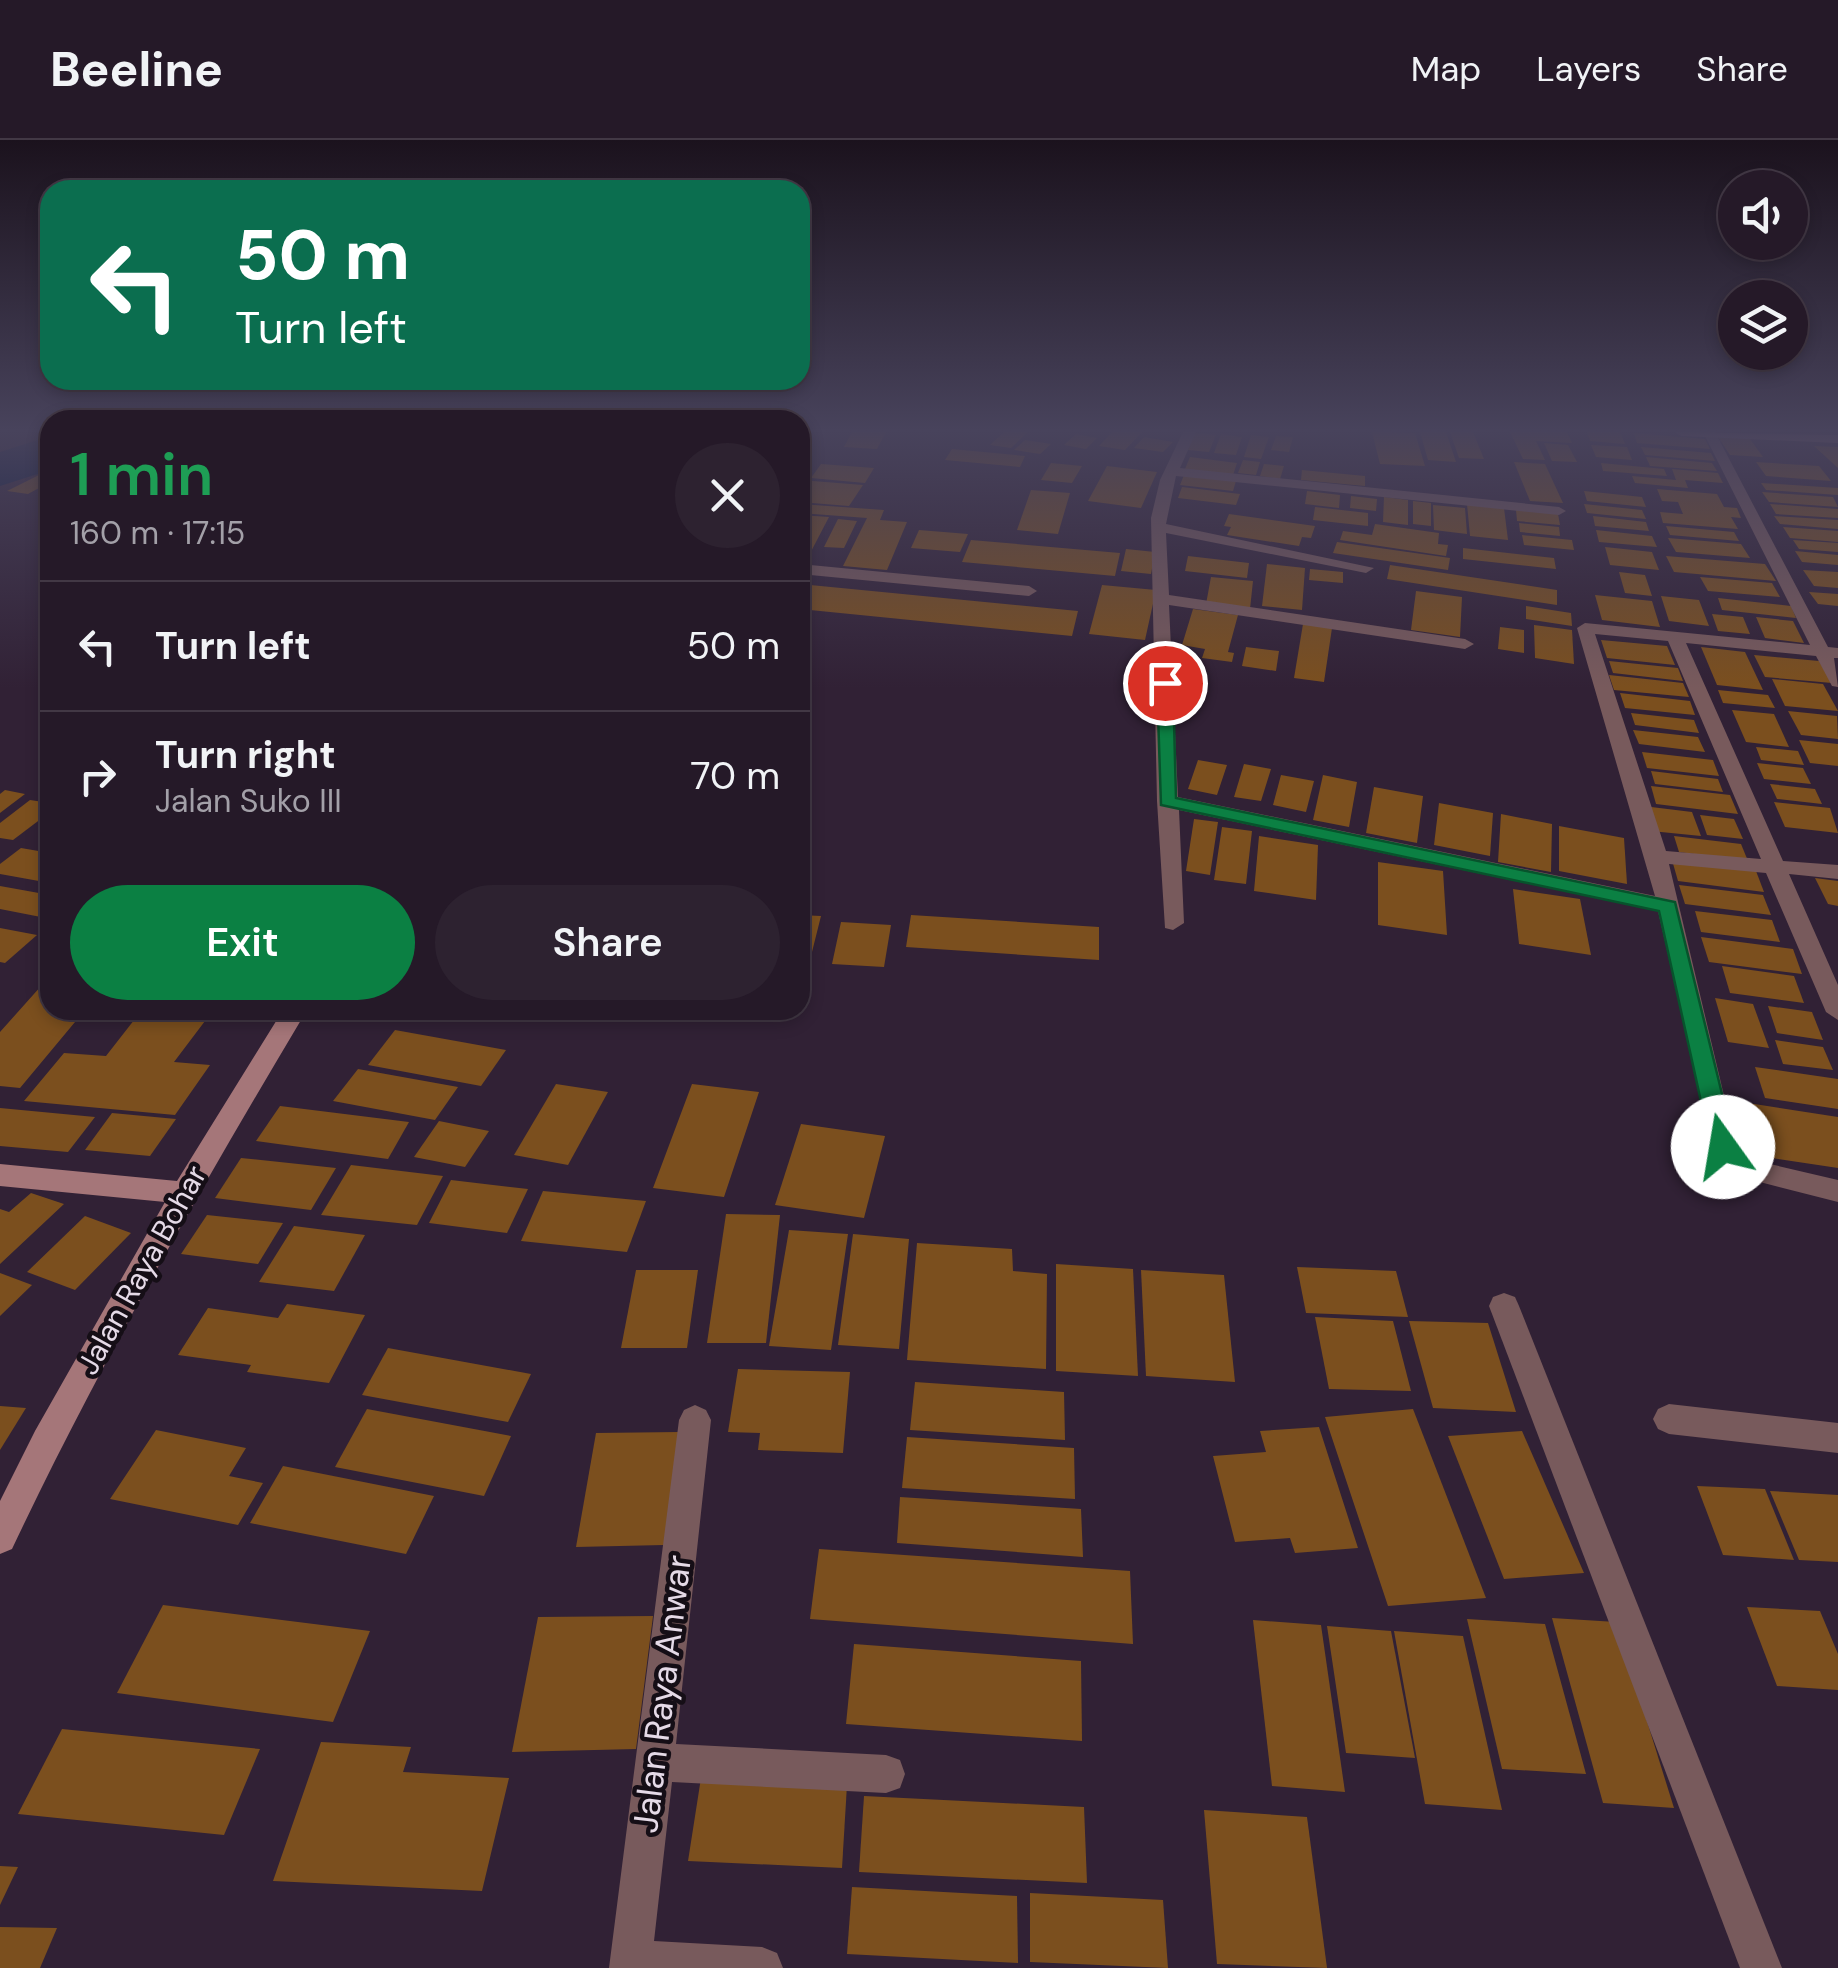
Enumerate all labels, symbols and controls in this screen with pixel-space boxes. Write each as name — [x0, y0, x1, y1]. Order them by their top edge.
text: Beeline — [50, 38, 223, 101]
text: Map — [1411, 46, 1481, 92]
text: Layers — [1536, 46, 1641, 92]
text: Share — [1696, 46, 1788, 92]
map controls — [1718, 170, 1808, 370]
button: sound — [1718, 170, 1808, 260]
text: 50 m — [235, 210, 410, 301]
icon: left — [70, 220, 200, 350]
button: layers — [1718, 280, 1808, 370]
text: Turn left — [235, 298, 407, 357]
text: 1 min — [70, 435, 213, 514]
button: close — [675, 443, 780, 548]
text: 160 m · 17:15 — [70, 512, 245, 554]
icon: left — [70, 619, 125, 674]
text: Turn left — [155, 621, 311, 671]
text: 50 m — [687, 621, 780, 671]
pin — [1123, 641, 1208, 726]
icon: arrive — [1138, 656, 1193, 711]
text: Turn right — [155, 730, 336, 780]
icon: right — [70, 749, 125, 804]
text: 70 m — [690, 751, 780, 801]
text: Jalan Suko III — [155, 780, 342, 822]
button: Exit — [70, 885, 415, 1000]
button: Share — [435, 885, 780, 1000]
position arrow — [1671, 1095, 1775, 1199]
street label: Jalan Raya Bohar — [68, 1158, 215, 1381]
street label: Jalan Raya Anwar — [622, 1552, 702, 1836]

